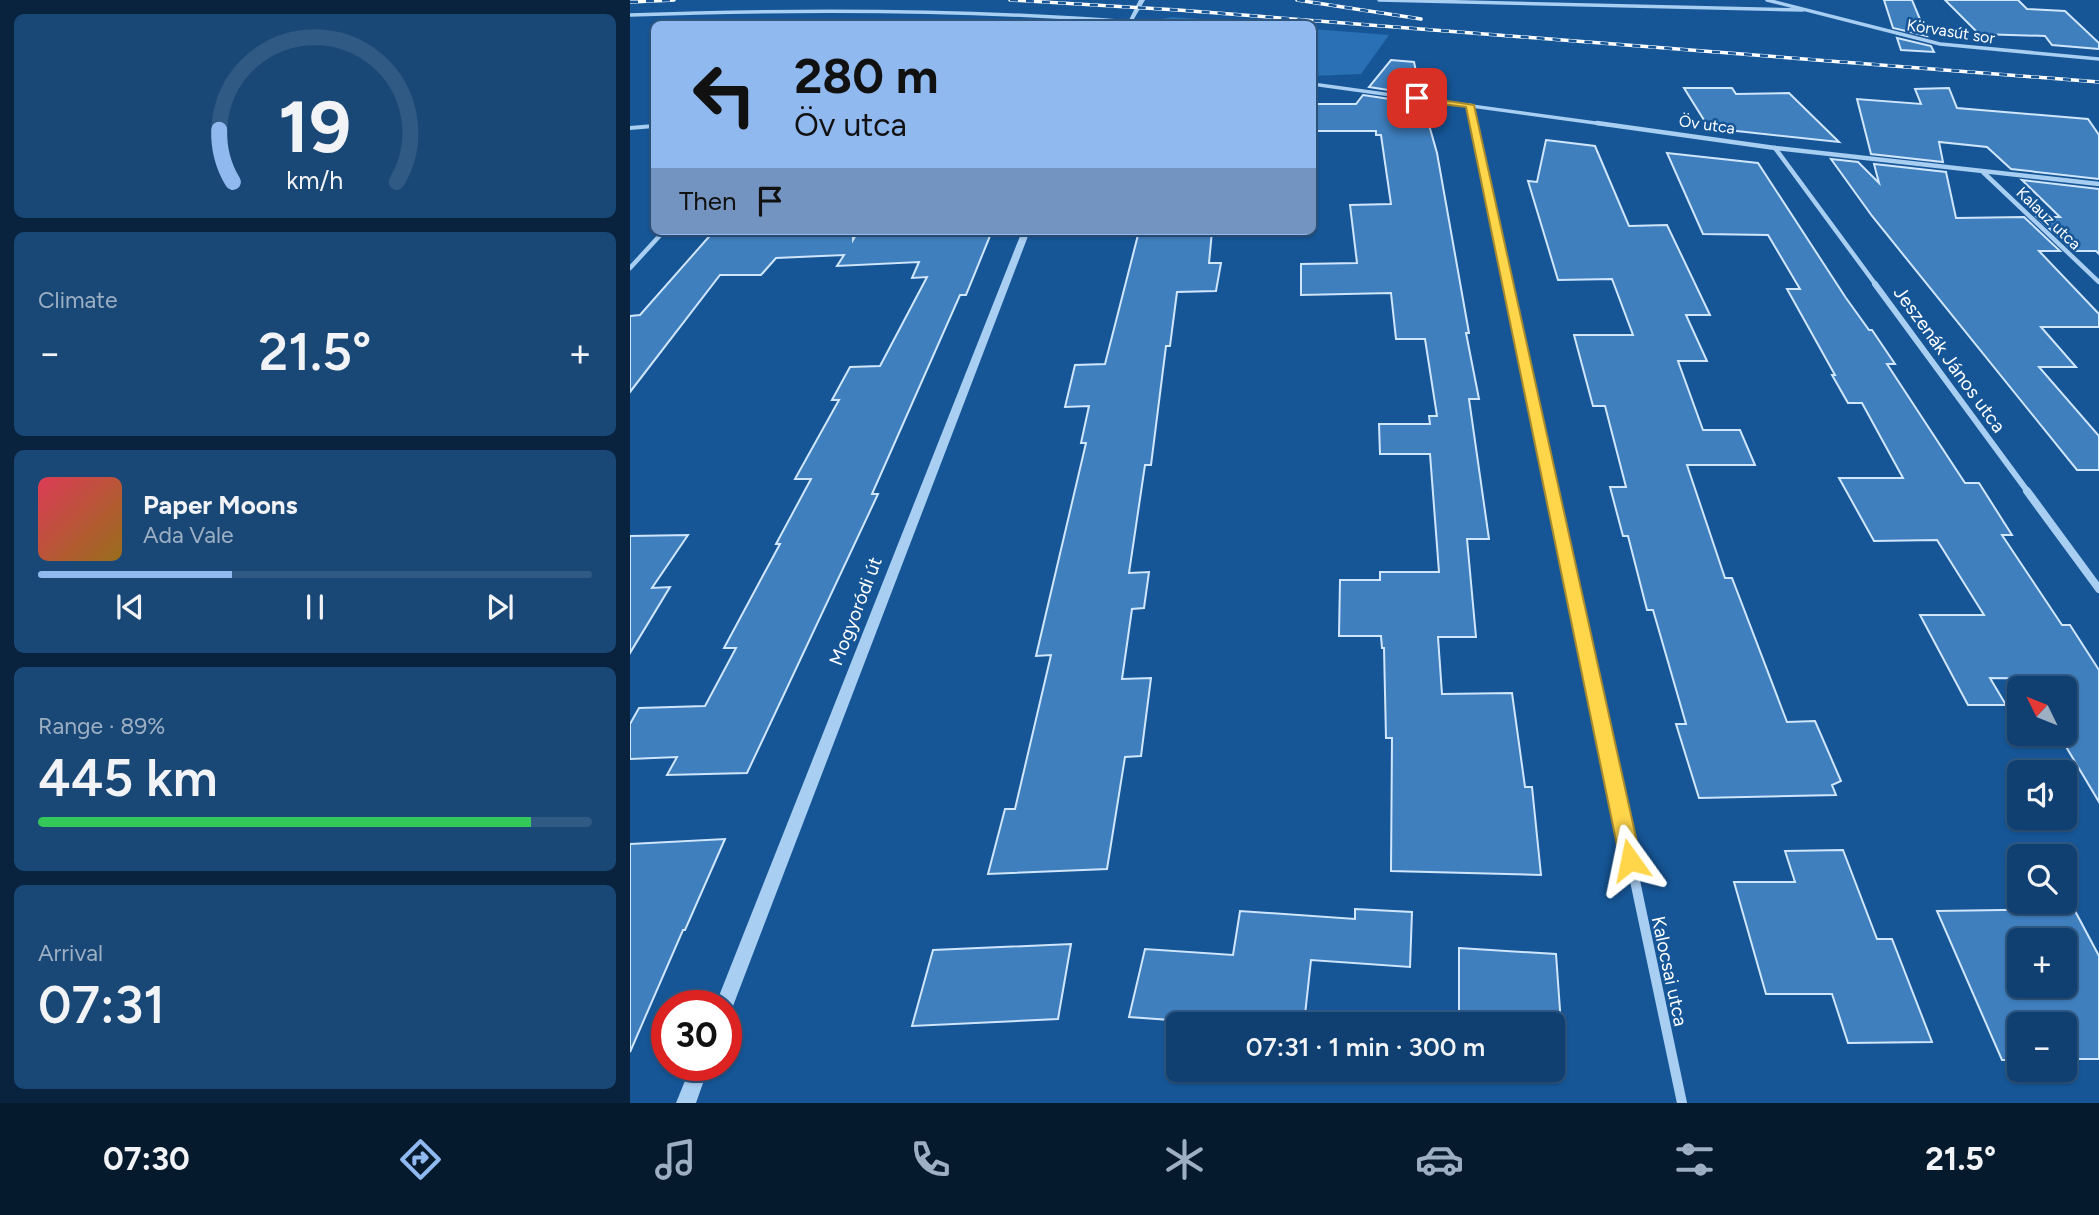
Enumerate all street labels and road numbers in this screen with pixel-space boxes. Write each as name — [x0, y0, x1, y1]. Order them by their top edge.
street label: Körvasút sor — [1905, 15, 1997, 48]
street label: Öv utca — [1678, 111, 1736, 138]
street label: Kalauz utca — [2013, 183, 2085, 254]
street label: Jeszenák János utca — [1889, 282, 2010, 437]
street label: Mogyoródi út — [824, 554, 887, 669]
street label: Kalocsai utca — [1647, 914, 1692, 1028]

